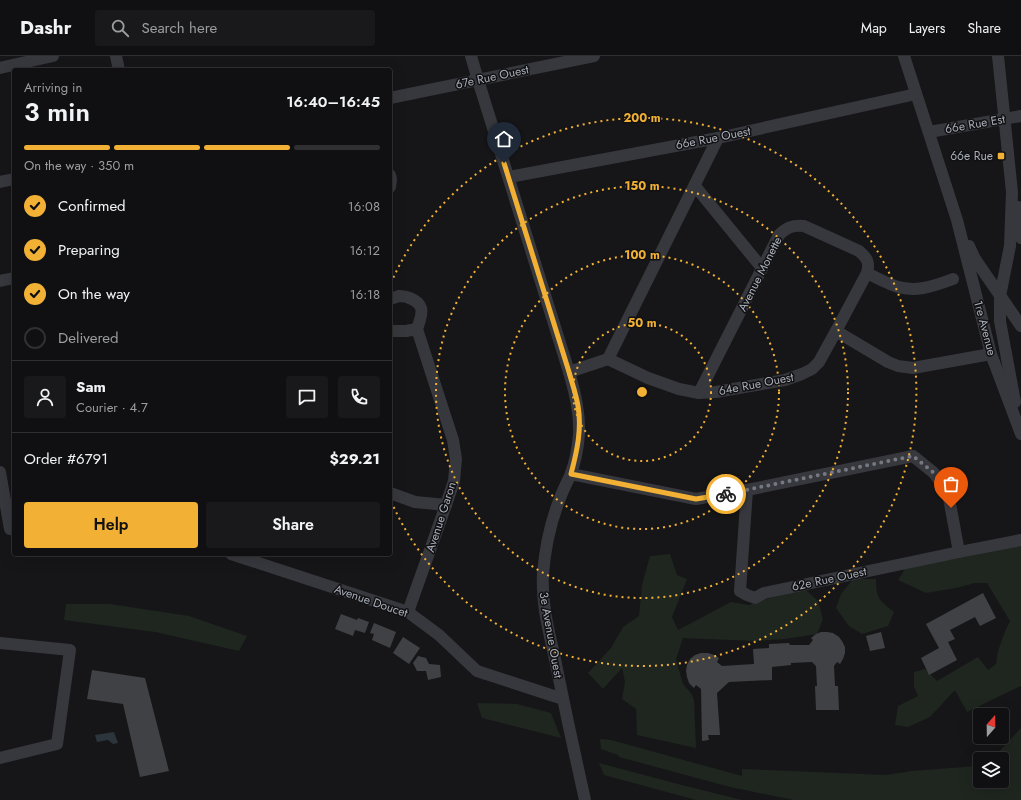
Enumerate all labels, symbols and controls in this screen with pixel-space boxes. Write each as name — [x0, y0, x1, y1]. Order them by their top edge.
search box — [95, 10, 375, 46]
text: Dashr — [20, 14, 71, 41]
icon: search — [109, 17, 131, 39]
text: Search here — [141, 17, 217, 39]
text: Map — [861, 18, 887, 38]
text: Layers — [909, 18, 945, 38]
text: Share — [967, 18, 1001, 38]
street label: 67e Rue Ouest — [454, 60, 530, 94]
text: Arriving in — [24, 78, 82, 97]
text: 16:40–16:45 — [286, 91, 380, 113]
text: 3 min — [24, 93, 90, 131]
text: 200 m — [623, 109, 661, 127]
street label: 66e Rue Est — [944, 110, 1007, 138]
pin — [487, 122, 521, 163]
street label: 66e Rue Ouest — [674, 122, 752, 154]
icon: home — [493, 128, 515, 150]
place label: 66e Rue — [950, 147, 993, 165]
marker: 66e Rue — [996, 151, 1006, 161]
text: On the way · 350 m — [24, 156, 134, 175]
text: 150 m — [624, 177, 660, 195]
icon: check — [24, 195, 46, 217]
text: Confirmed — [58, 195, 126, 217]
text: 16:08 — [348, 197, 380, 216]
street label: Avenue Monette — [733, 234, 787, 314]
icon: check — [24, 239, 46, 261]
text: Preparing — [58, 239, 120, 261]
text: 16:12 — [350, 241, 380, 260]
text: 100 m — [624, 246, 660, 264]
icon: check — [24, 283, 46, 305]
text: On the way — [58, 283, 130, 305]
text: 16:18 — [350, 285, 380, 304]
street label: 1re Avenue — [969, 298, 1001, 358]
text: 50 m — [627, 314, 657, 332]
text: Delivered — [58, 327, 119, 349]
street label: 64e Rue Ouest — [717, 368, 795, 400]
button: person — [24, 376, 66, 418]
text: Sam — [76, 376, 106, 398]
button: chat — [286, 376, 328, 418]
button: phone — [338, 376, 380, 418]
centre of rings — [635, 385, 649, 399]
text: Courier · 4.7 — [76, 398, 148, 417]
text: Order #6791 — [24, 448, 108, 470]
text: $29.21 — [330, 448, 380, 470]
pin — [934, 467, 968, 508]
icon: bag — [940, 473, 962, 495]
courier — [706, 474, 746, 514]
street label: Avenue Garon — [421, 480, 461, 554]
icon: bike — [715, 483, 737, 505]
button: Help — [24, 502, 198, 548]
button: Share — [206, 502, 380, 548]
street label: 62e Rue Ouest — [790, 562, 868, 596]
street label: Avenue Doucet — [332, 580, 410, 622]
street label: 3e Avenue Ouest — [535, 591, 567, 680]
north arrow — [973, 708, 1009, 744]
map controls — [973, 708, 1009, 788]
button: layers — [973, 752, 1009, 788]

